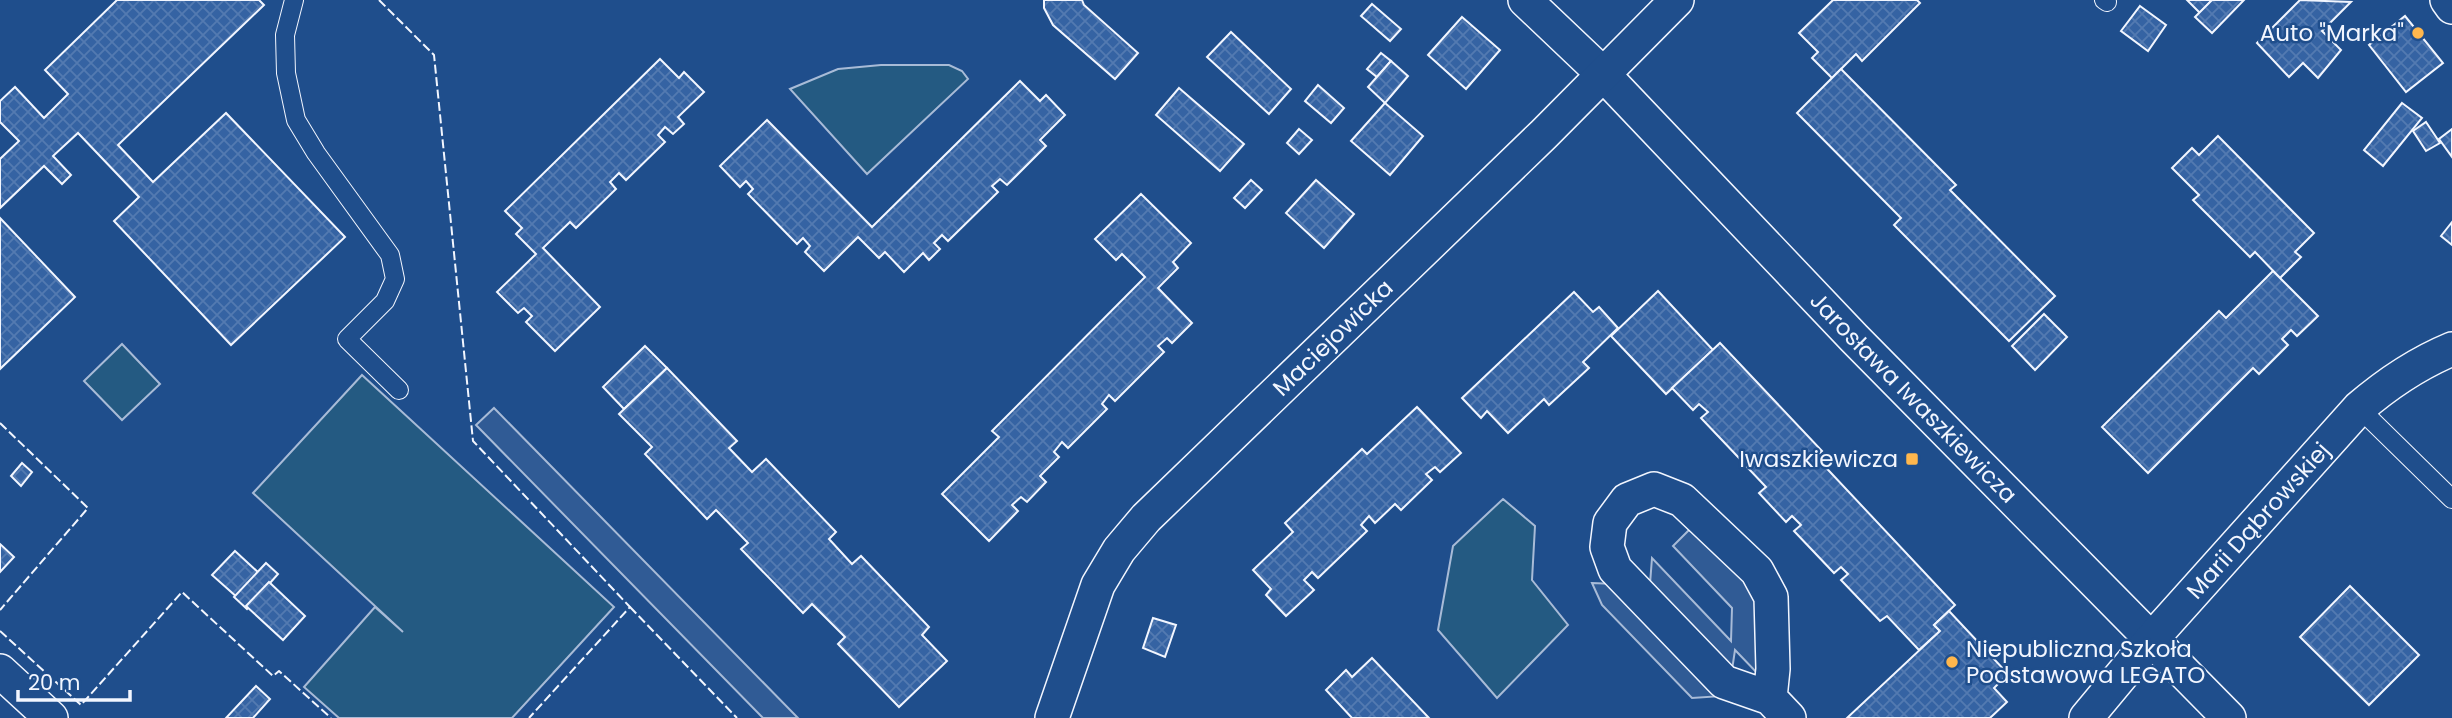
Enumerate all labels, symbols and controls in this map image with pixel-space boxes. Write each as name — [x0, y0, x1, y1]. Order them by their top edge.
place label: Auto "Marka" — [2260, 17, 2404, 49]
marker: Auto "Marka" — [2410, 25, 2426, 41]
street label: Maciejowicka — [1266, 272, 1400, 403]
street label: Jarosława Iwaszkiewicza — [1805, 286, 2021, 510]
street label: Marii Dąbrowskiej — [2179, 435, 2337, 606]
place label: Iwaszkiewicza — [1739, 445, 1898, 473]
marker: Iwaszkiewicza — [1904, 451, 1920, 467]
place label: Niepubliczna Szkoła Podstawowa LEGATO — [1966, 633, 2205, 691]
marker: Niepubliczna Szkoła Podstawowa LEGATO — [1944, 654, 1960, 670]
scale bar — [18, 658, 130, 702]
text: 20 m — [28, 668, 81, 697]

